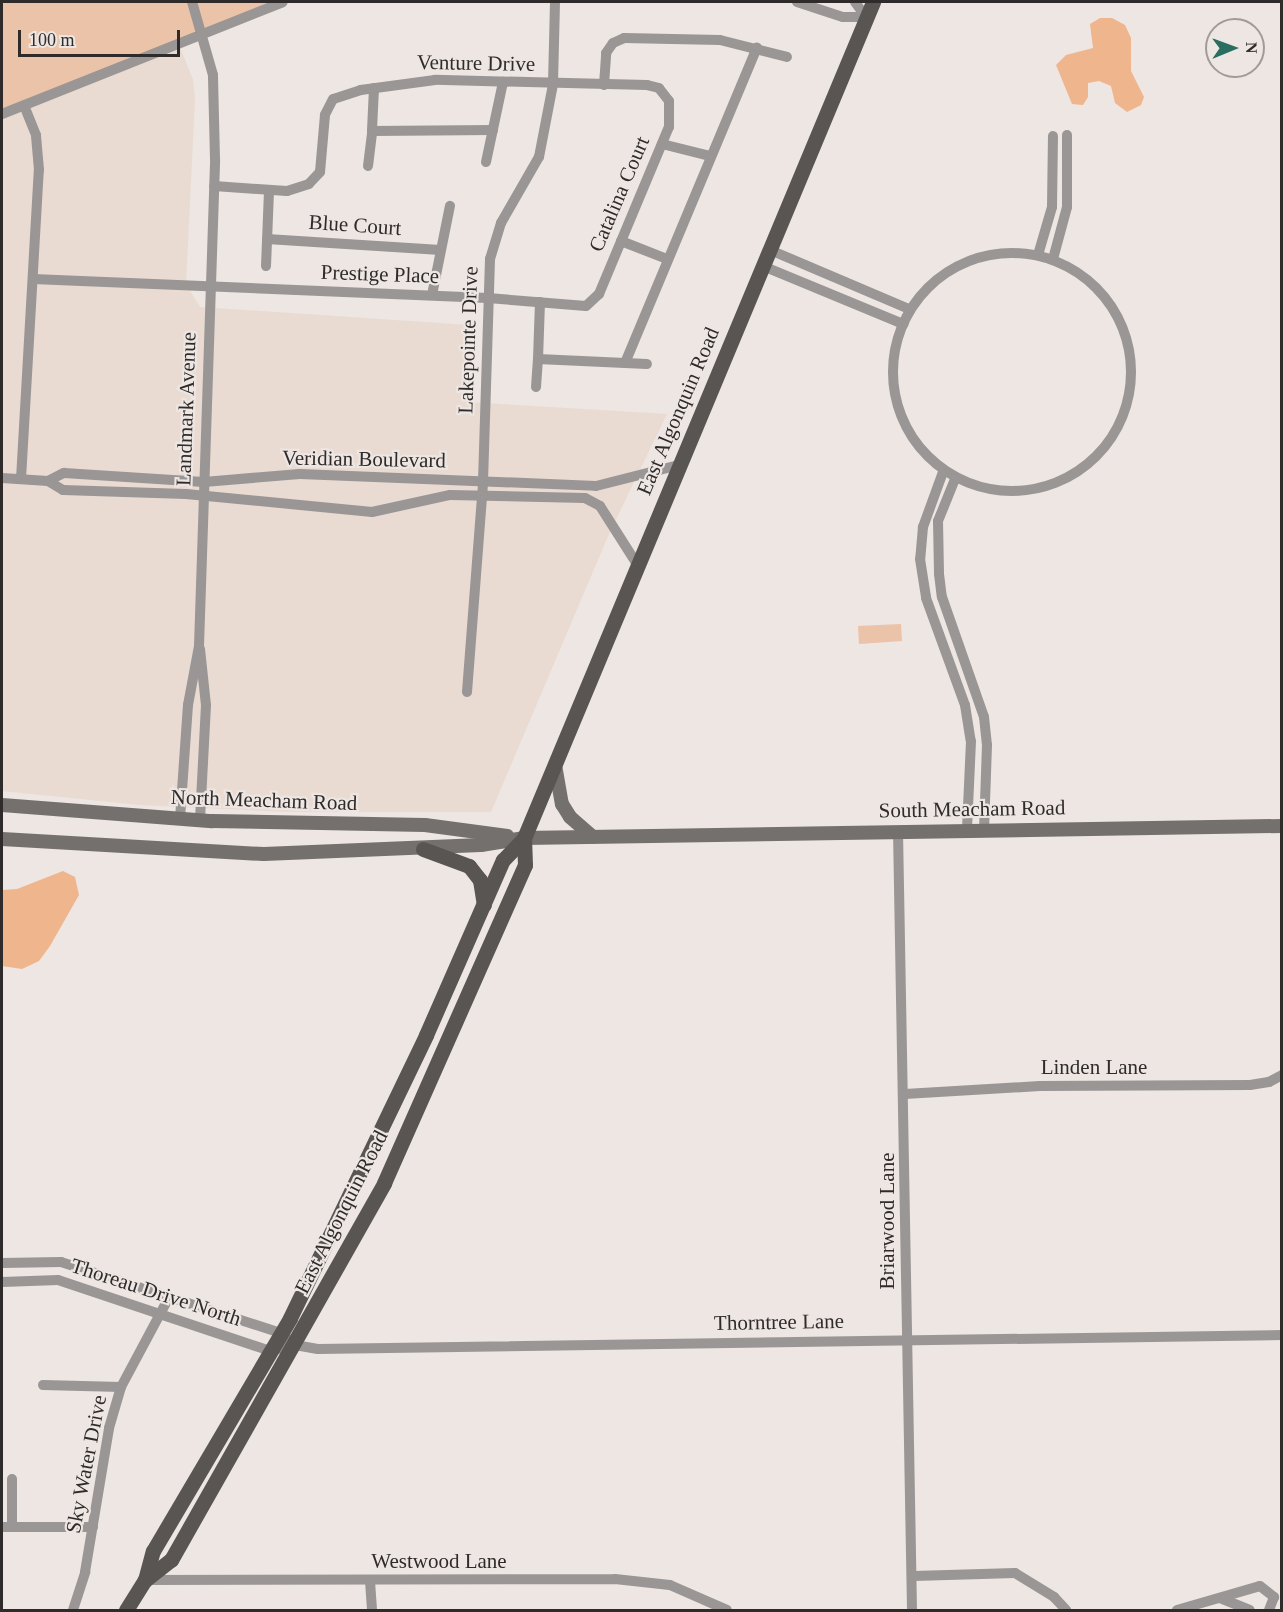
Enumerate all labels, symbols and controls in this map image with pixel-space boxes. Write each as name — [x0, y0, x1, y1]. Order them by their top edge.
scale bar — [21, 18, 183, 56]
north arrow — [1205, 18, 1265, 78]
text: 100 m — [29, 30, 75, 50]
text: N — [1243, 42, 1260, 54]
street label: Venture Drive — [417, 49, 535, 77]
street label: Catalina Court — [583, 132, 655, 256]
street label: Blue Court — [308, 209, 402, 241]
street label: Prestige Place — [320, 259, 440, 289]
street label: Lakepointe Drive — [453, 266, 483, 414]
street label: East Algonquin Road — [631, 323, 725, 499]
street label: Landmark Avenue — [171, 331, 201, 487]
street label: Veridian Boulevard — [282, 445, 446, 473]
street label: North Meacham Road — [170, 784, 358, 816]
street label: South Meacham Road — [878, 795, 1066, 823]
street label: Linden Lane — [1041, 1054, 1147, 1080]
street label: East Algonquin Road — [289, 1126, 393, 1298]
street label: Briarwood Lane — [874, 1152, 900, 1290]
street label: Thoreau Drive North — [68, 1253, 244, 1331]
street label: Thorntree Lane — [714, 1308, 844, 1336]
street label: Sky Water Drive — [60, 1393, 112, 1535]
street label: Westwood Lane — [371, 1548, 507, 1574]

